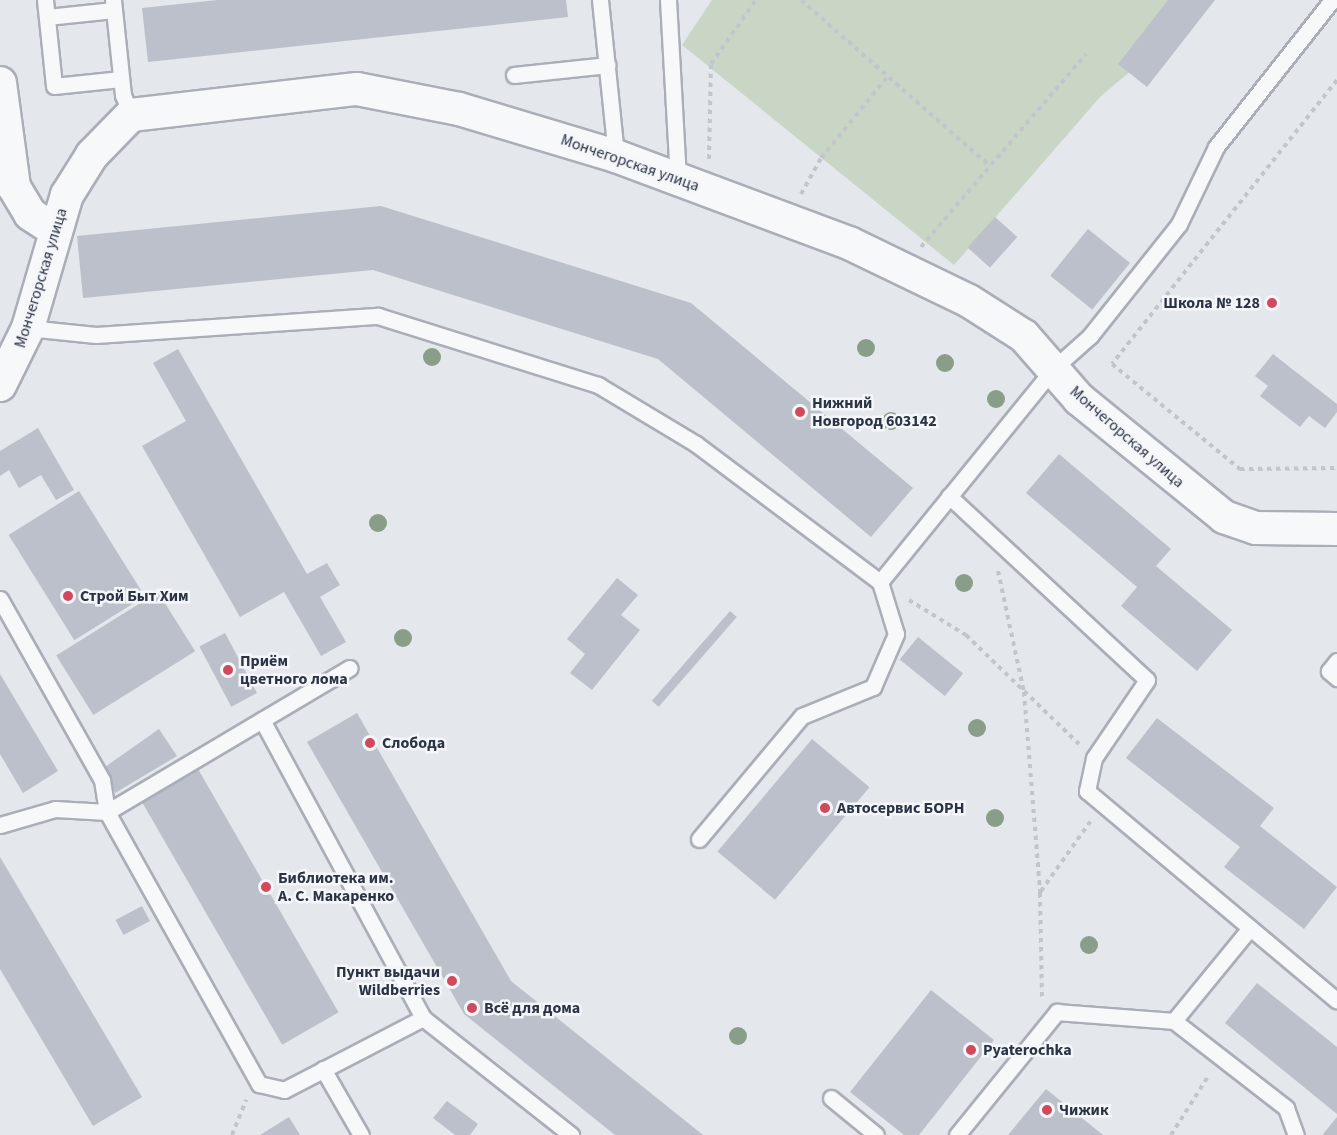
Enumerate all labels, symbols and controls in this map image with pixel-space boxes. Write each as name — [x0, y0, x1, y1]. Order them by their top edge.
street label: Мончегорская улица — [558, 130, 702, 196]
street label: Мончегорская улица — [11, 206, 71, 350]
place label: Школа № 128 — [1163, 293, 1260, 313]
marker: Школа № 128 — [1265, 296, 1279, 310]
street label: Мончегорская улица — [1066, 382, 1188, 492]
place label: Нижний Новгород 603142 — [812, 393, 937, 431]
marker: Нижний Новгород 603142 — [793, 405, 807, 419]
place label: Строй Быт Хим — [80, 586, 189, 606]
marker: Строй Быт Хим — [61, 589, 75, 603]
place label: Приём цветного лома — [240, 651, 348, 689]
marker: Приём цветного лома — [221, 663, 235, 677]
place label: Слобода — [382, 733, 445, 753]
marker: Слобода — [363, 736, 377, 750]
place label: Автосервис БОРН — [837, 798, 964, 818]
marker: Автосервис БОРН — [818, 801, 832, 815]
place label: Библиотека им. А. С. Макаренко — [278, 868, 394, 906]
marker: Библиотека им. А. С. Макаренко — [259, 880, 273, 894]
place label: Пункт выдачи Wildberries — [336, 962, 440, 1000]
marker: Пункт выдачи Wildberries — [445, 974, 459, 988]
place label: Всё для дома — [484, 998, 580, 1018]
marker: Всё для дома — [465, 1001, 479, 1015]
place label: Pyaterochka — [983, 1040, 1072, 1060]
marker: Pyaterochka — [964, 1043, 978, 1057]
place label: Чижик — [1059, 1100, 1109, 1120]
marker: Чижик — [1040, 1103, 1054, 1117]

